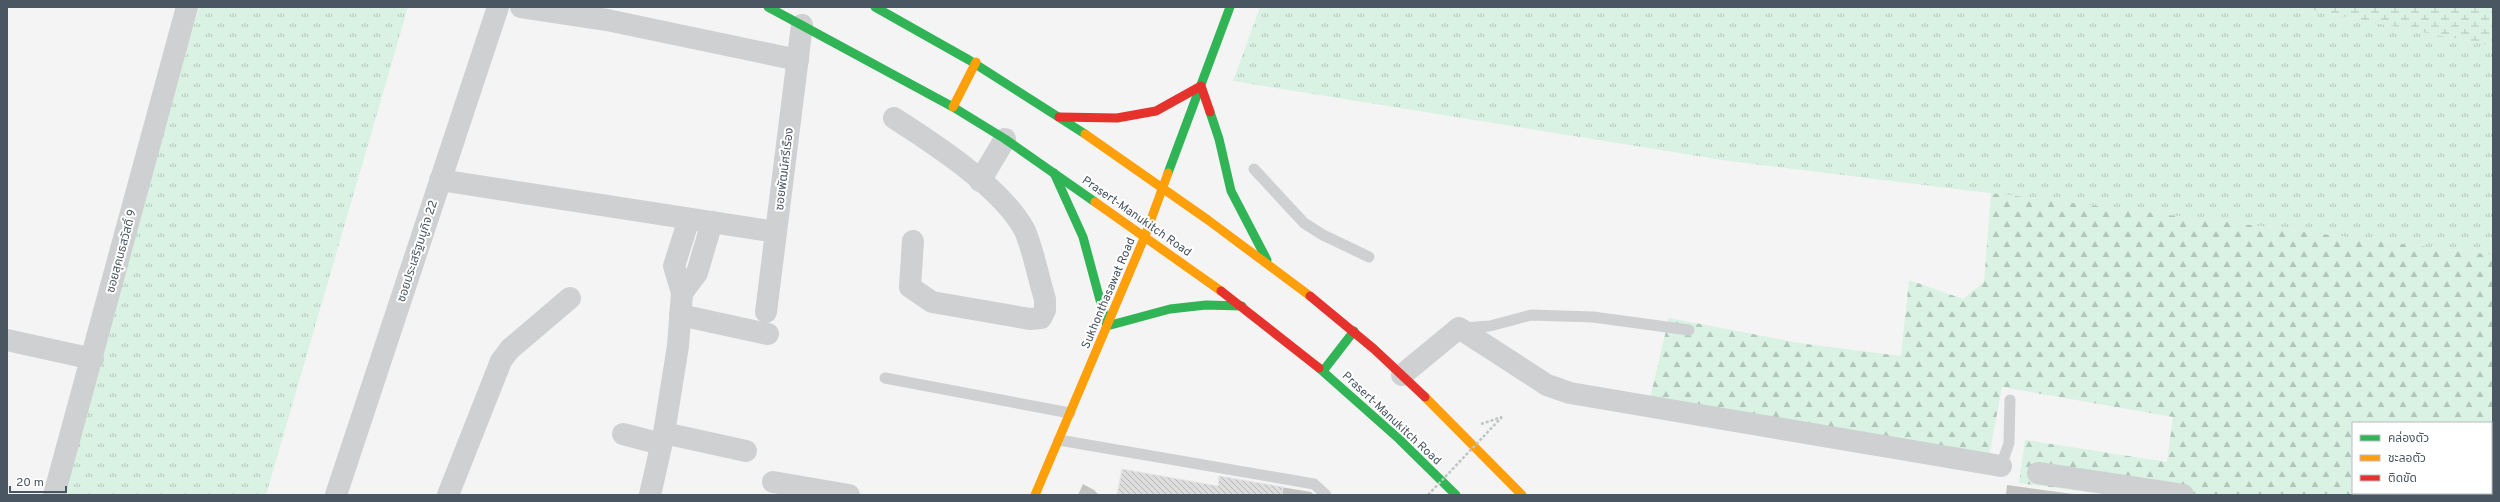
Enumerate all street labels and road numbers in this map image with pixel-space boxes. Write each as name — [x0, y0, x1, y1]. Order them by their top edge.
street label: ซอยพัฒน์ศรีเรือง — [772, 127, 798, 211]
street label: Prasert-Manukitch Road — [1078, 173, 1194, 261]
street label: ซอยประเสริฐมนูกิจ 22 — [394, 198, 442, 304]
street label: ซอยสุคนธสวัสดิ์ 9 — [103, 208, 141, 295]
street label: Sukhonthasawat Road — [1078, 235, 1140, 351]
street label: Prasert-Manukitch Road — [1338, 368, 1444, 469]

